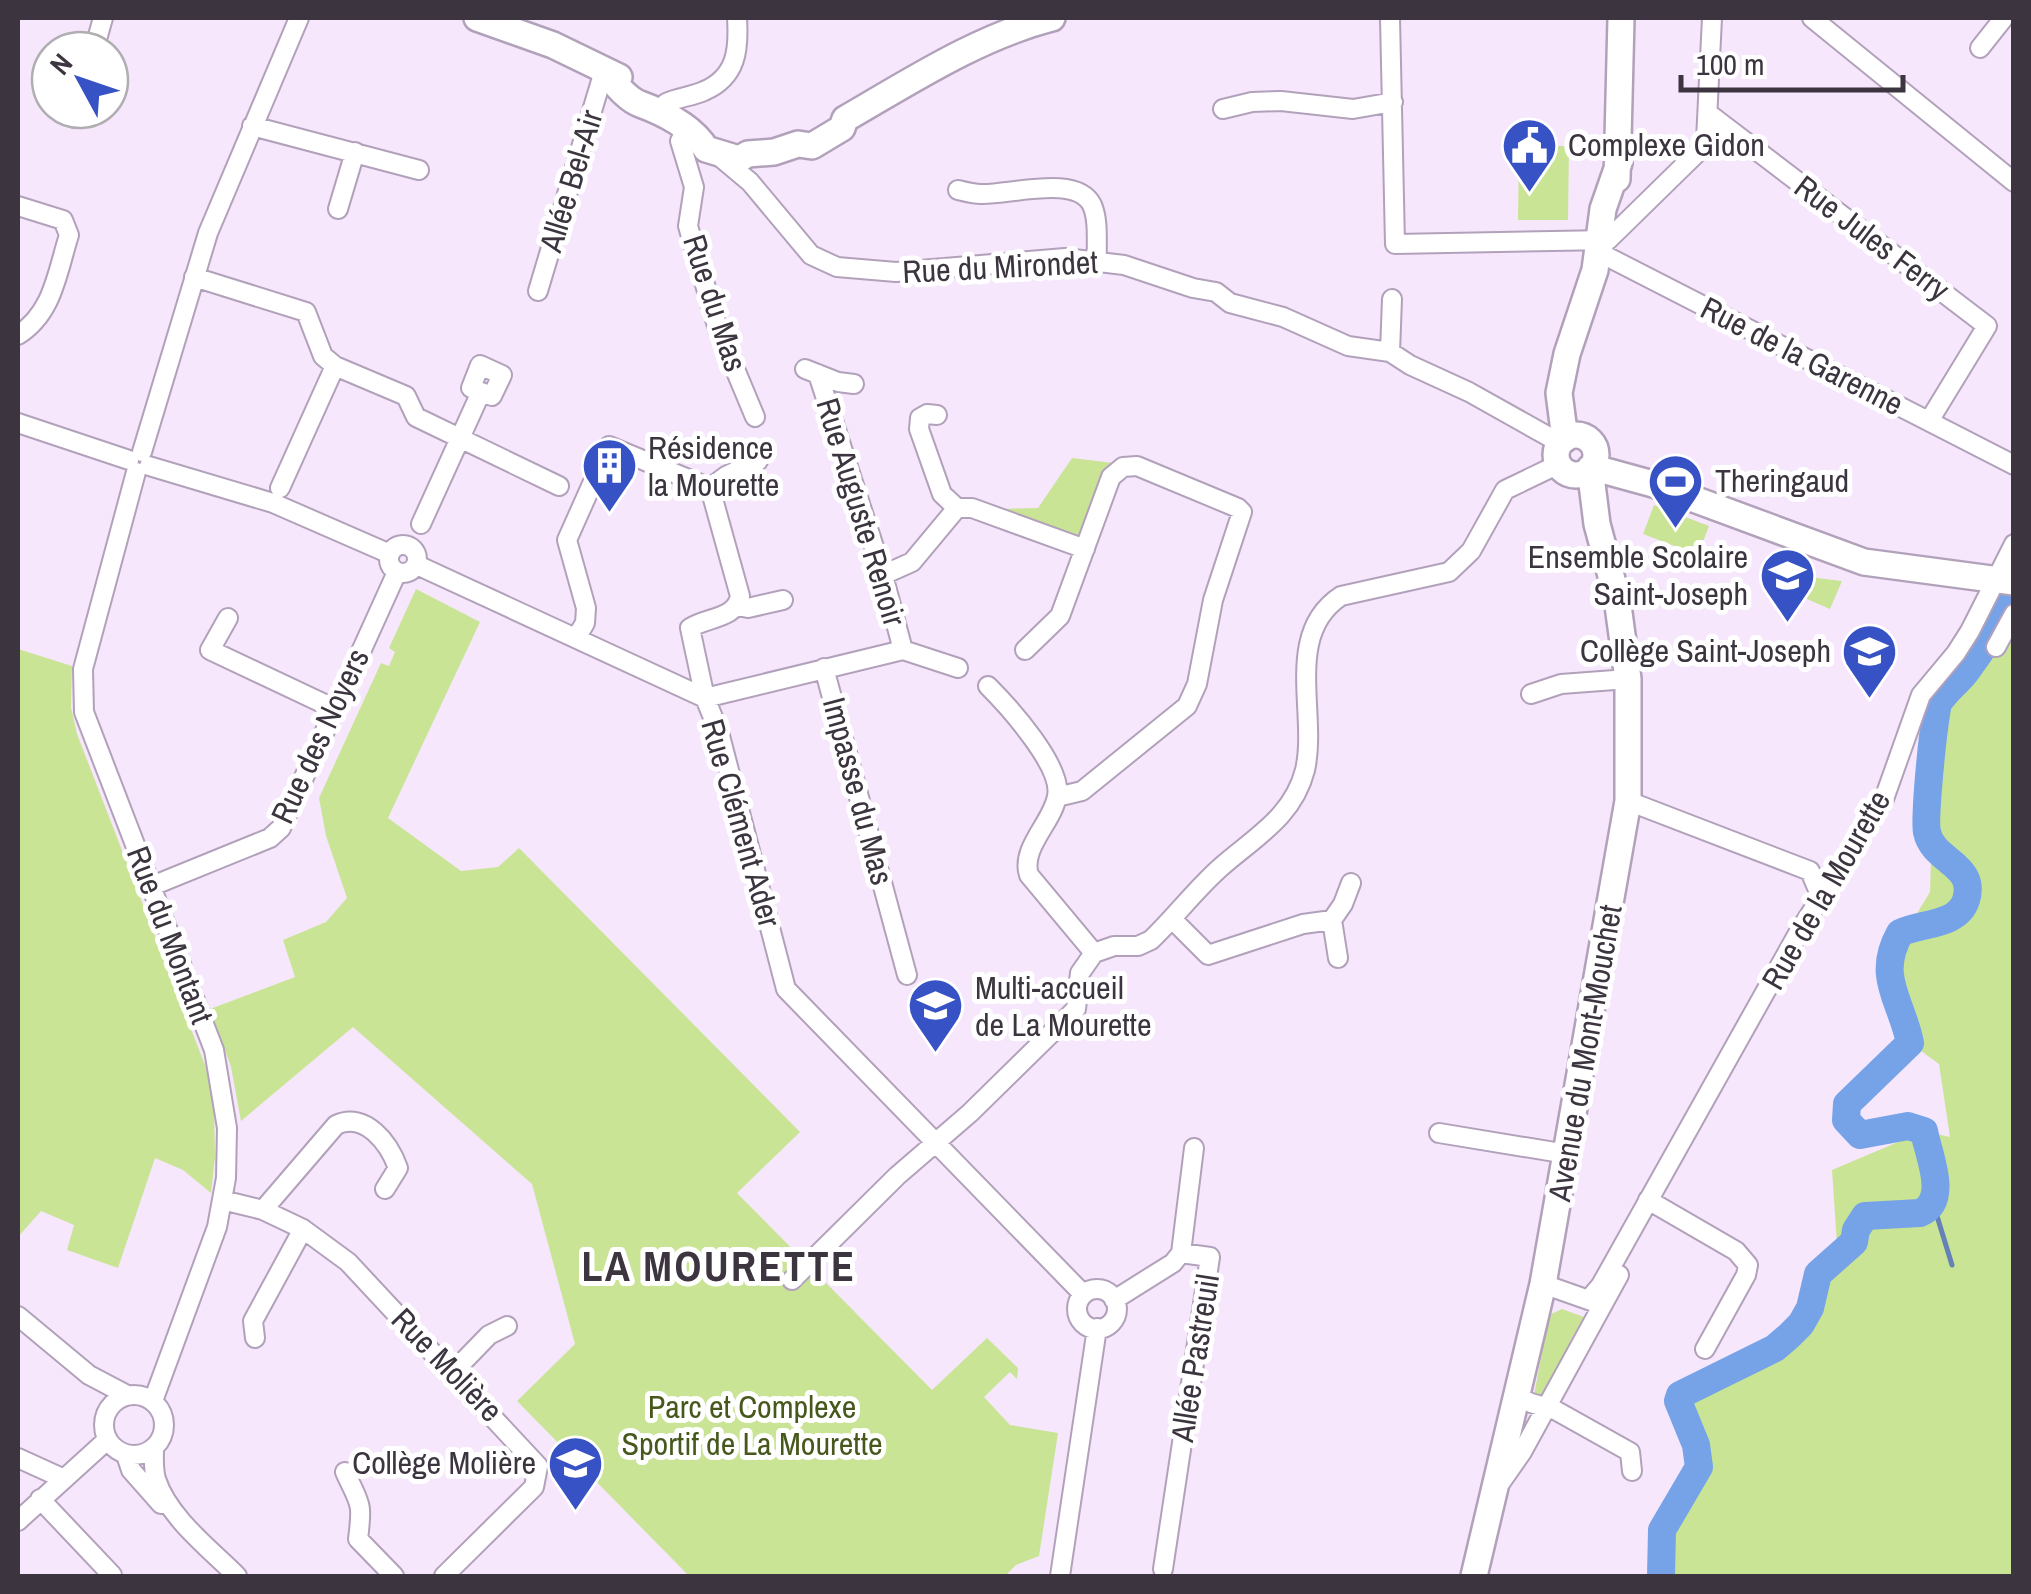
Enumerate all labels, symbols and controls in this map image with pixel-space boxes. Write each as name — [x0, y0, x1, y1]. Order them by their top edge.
north arrow — [30, 30, 130, 130]
scale bar — [1681, 30, 1904, 92]
text: 100 m — [1696, 44, 1764, 84]
text: N — [41, 45, 81, 82]
street label: Allée Bel-Air — [528, 105, 612, 258]
public building icon: Complexe Gidon — [1499, 115, 1559, 194]
place label: Complexe Gidon — [1568, 123, 1765, 166]
street label: Rue Jules Ferry — [1786, 165, 1959, 310]
street label: Rue du Mas — [673, 229, 758, 377]
street label: Rue du Mirondet — [901, 240, 1099, 293]
street label: Rue de la Garenne — [1694, 286, 1911, 425]
street label: Rue Auguste Renoir — [806, 393, 917, 631]
place label: Résidence la Mourette — [648, 426, 779, 506]
building icon: Résidence la Mourette — [579, 436, 639, 515]
sports icon: Theringaud — [1646, 451, 1706, 530]
place label: Theringaud — [1715, 459, 1849, 502]
place label: Ensemble Scolaire Saint-Joseph — [1528, 535, 1748, 615]
school or university icon: Ensemble Scolaire Saint-Joseph — [1757, 545, 1817, 624]
school or university icon: Collège Saint-Joseph — [1840, 621, 1900, 700]
place label: Collège Saint-Joseph — [1580, 629, 1831, 672]
street label: Rue des Noyers — [260, 641, 379, 830]
street label: Impasse du Mas — [813, 692, 904, 889]
street label: Rue Clément Ader — [691, 714, 792, 932]
street label: Rue de la Mourette — [1751, 782, 1900, 997]
street label: Rue du Montant — [117, 840, 224, 1030]
street label: Avenue du Mont-Mouchet — [1537, 901, 1632, 1205]
place label: Multi-accueil de La Mourette — [975, 966, 1152, 1046]
school or university icon: Multi-accueil de La Mourette — [906, 976, 966, 1055]
district label: LA MOURETTE — [582, 1238, 856, 1294]
street label: Allée Pastreuil — [1160, 1271, 1229, 1446]
street label: Rue Molière — [382, 1298, 512, 1431]
park label: Parc et Complexe Sportif de La Mourette — [621, 1385, 883, 1465]
school or university icon: Collège Molière — [545, 1433, 605, 1512]
place label: Collège Molière — [352, 1441, 536, 1484]

